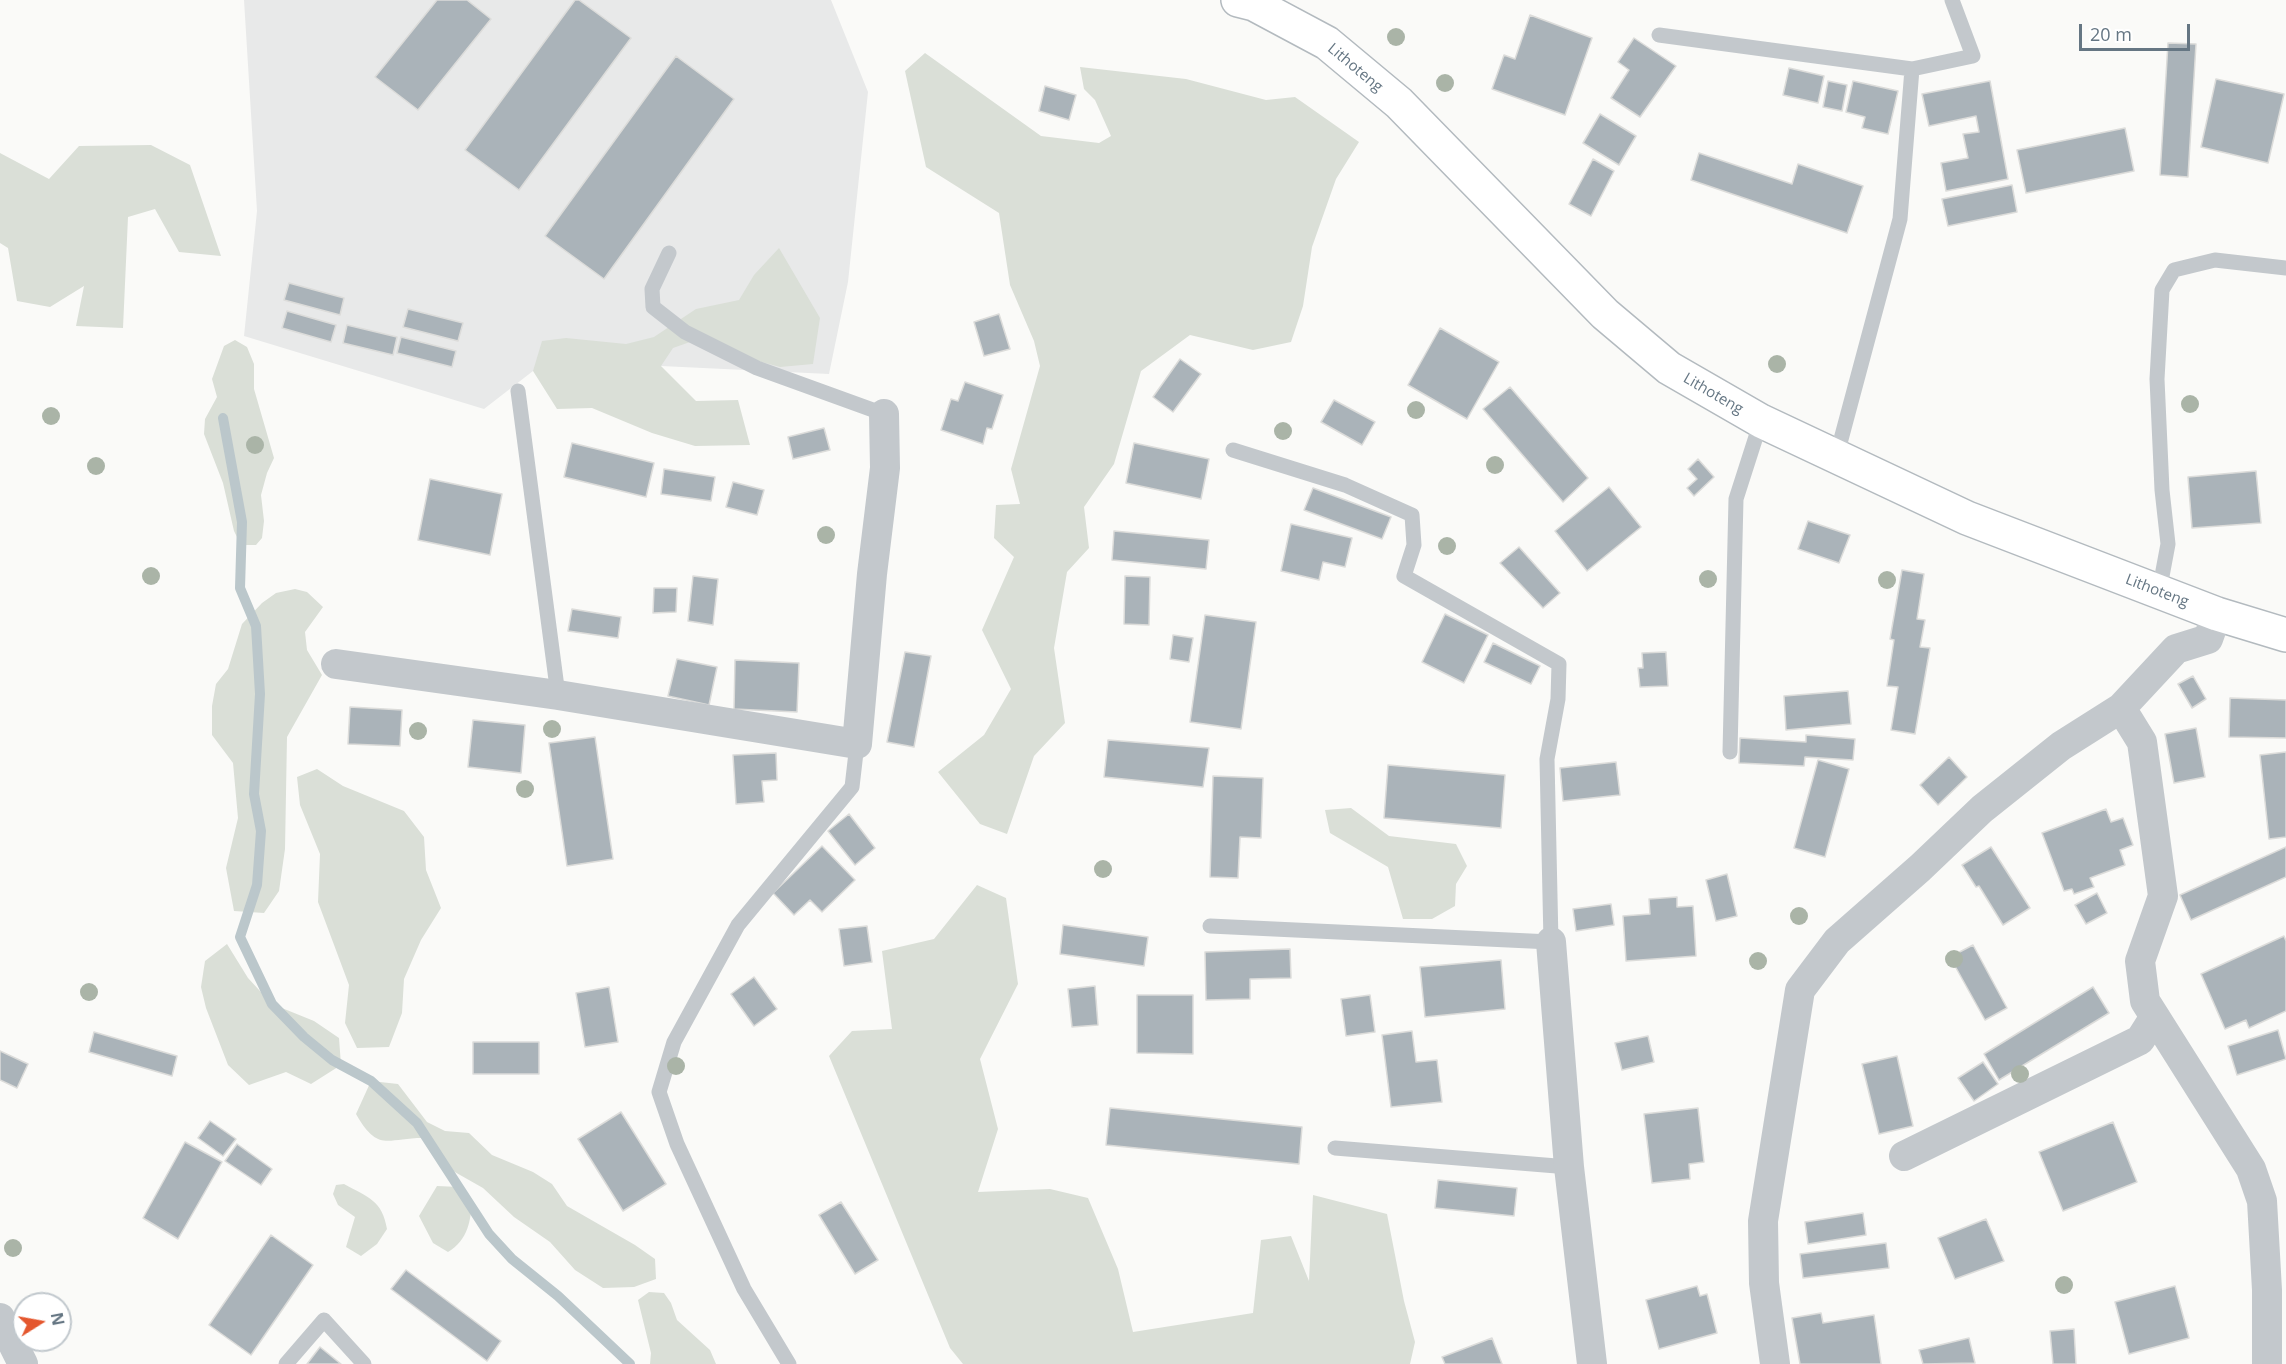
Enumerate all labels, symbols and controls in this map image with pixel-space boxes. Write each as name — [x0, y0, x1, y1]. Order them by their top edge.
scale bar — [2082, 12, 2193, 50]
text: 20 m — [2090, 22, 2132, 46]
street label: Lithoteng — [1324, 40, 1386, 96]
street label: Lithoteng — [1680, 370, 1746, 418]
street label: Lithoteng — [2123, 571, 2191, 611]
north arrow — [12, 1292, 72, 1352]
text: N — [46, 1310, 70, 1327]

